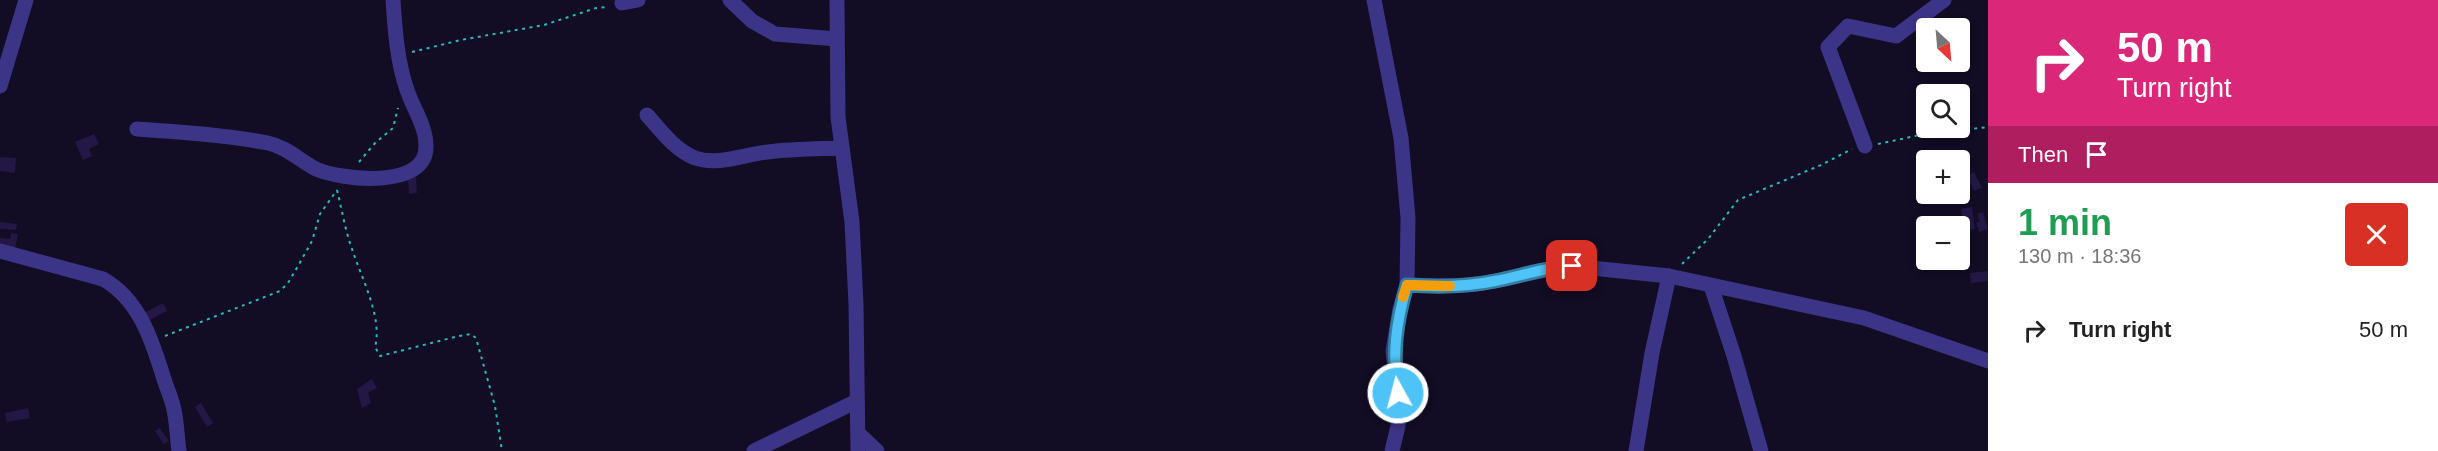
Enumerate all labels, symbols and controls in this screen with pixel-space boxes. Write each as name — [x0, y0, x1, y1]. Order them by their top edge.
north arrow — [1916, 18, 1970, 72]
map controls — [1916, 18, 1970, 270]
icon: right — [2018, 24, 2096, 102]
text: 50 m — [2117, 24, 2213, 71]
text: Turn right — [2117, 73, 2232, 103]
button: search — [1916, 84, 1970, 138]
icon: arrive — [2080, 138, 2113, 171]
text: Then — [2018, 142, 2068, 167]
button: + — [1916, 150, 1970, 204]
text: 1 min — [2018, 202, 2112, 243]
button: close — [2345, 203, 2408, 266]
button: − — [1916, 216, 1970, 270]
pin — [1546, 240, 1597, 291]
text: 130 m · 18:36 — [2018, 245, 2141, 267]
icon: arrive — [1555, 249, 1588, 282]
icon: right — [2018, 314, 2051, 347]
text: Turn right — [2069, 317, 2171, 342]
text: 50 m — [2359, 317, 2408, 342]
position arrow — [1366, 361, 1430, 425]

